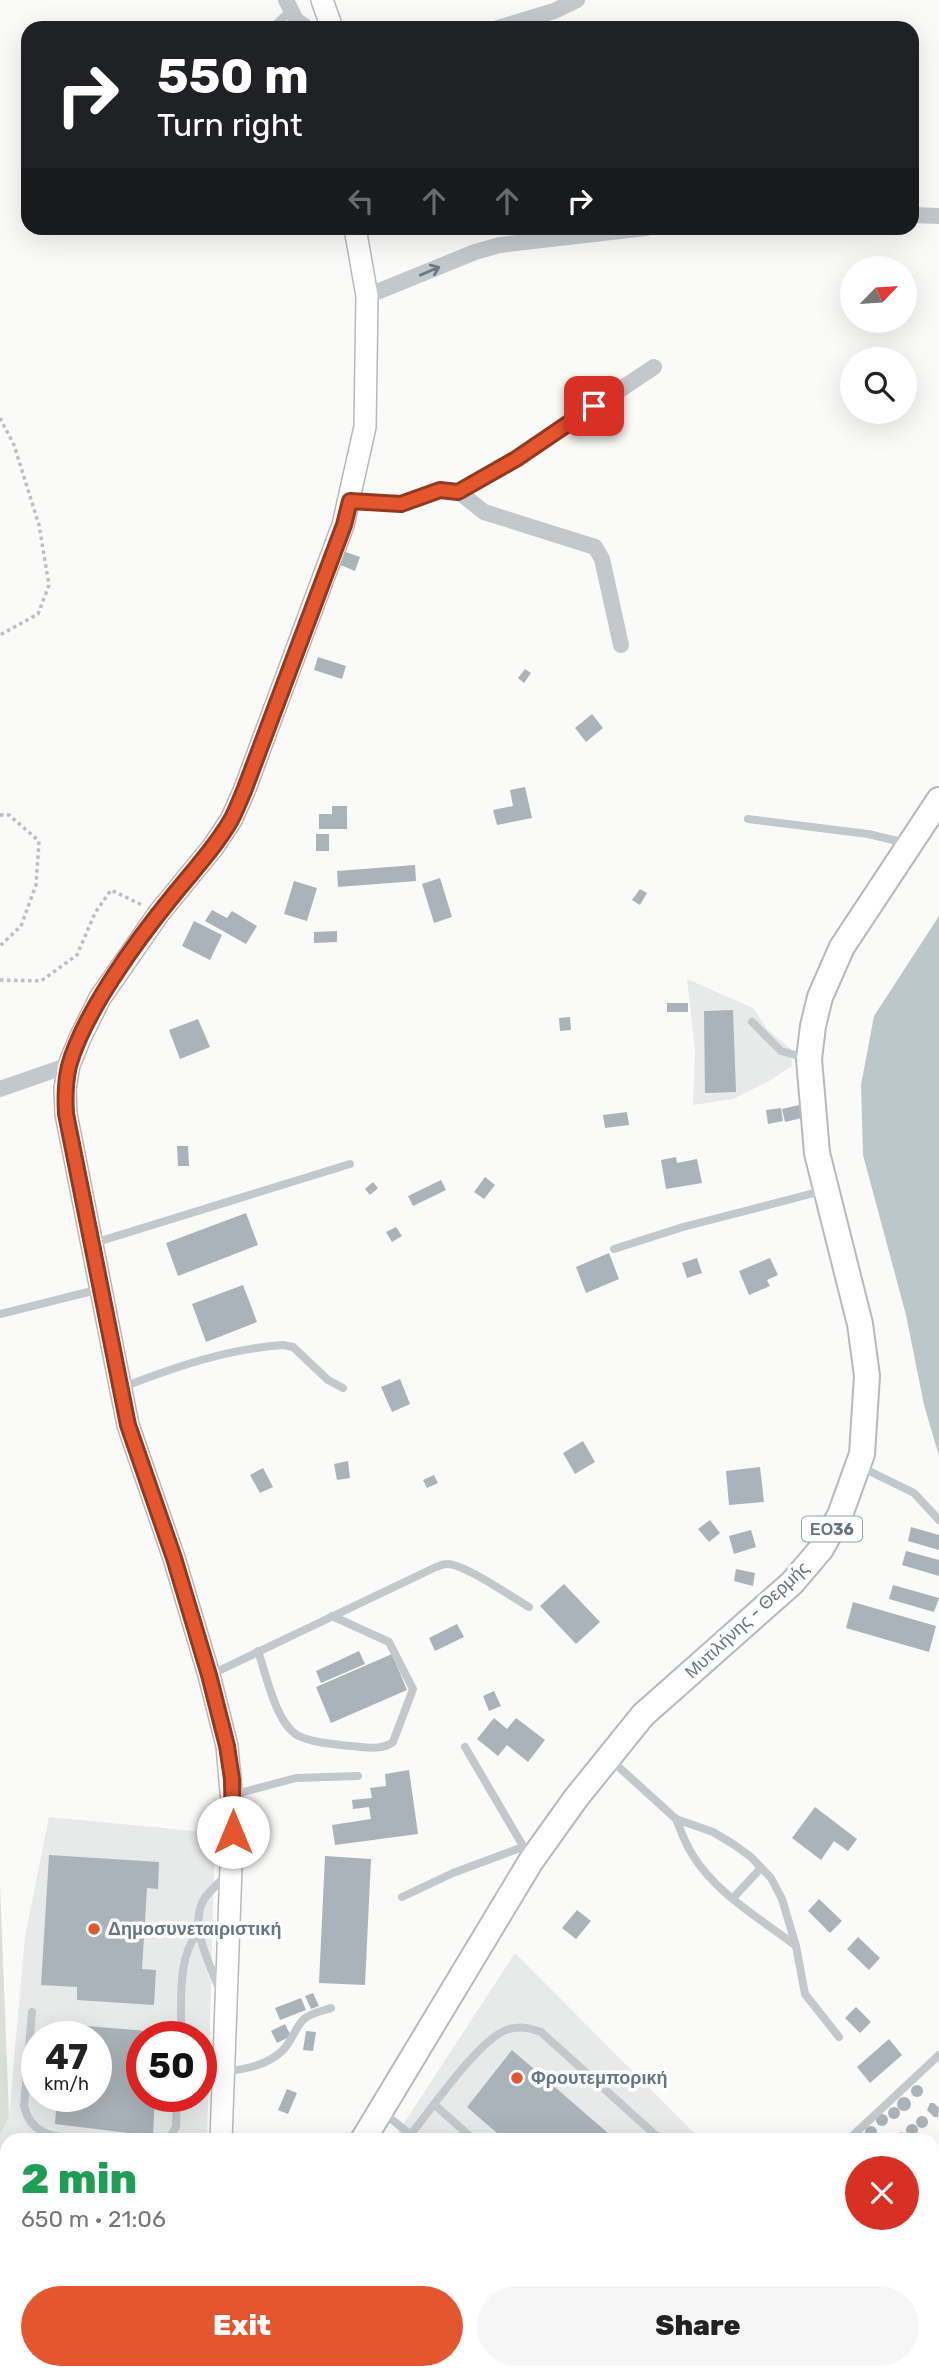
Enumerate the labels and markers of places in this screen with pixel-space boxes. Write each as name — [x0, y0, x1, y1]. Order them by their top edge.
pin — [564, 376, 624, 436]
place label: Δημοσυνεταιριστική — [108, 1918, 281, 1940]
marker: Δημοσυνεταιριστική — [86, 1921, 102, 1937]
place label: Φρουτεμπορική — [531, 2067, 667, 2089]
marker: Φρουτεμπορική — [509, 2070, 525, 2086]

